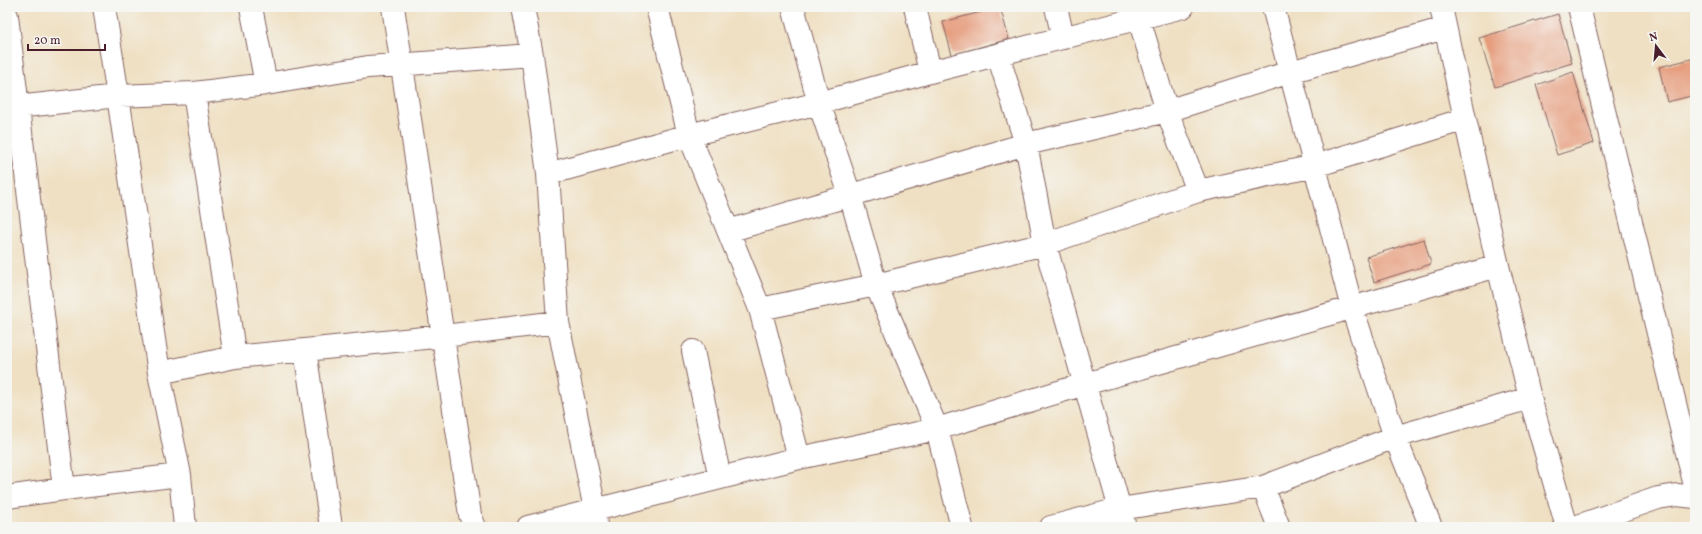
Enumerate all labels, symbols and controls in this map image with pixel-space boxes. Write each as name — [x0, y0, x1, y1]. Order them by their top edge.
scale bar — [28, 26, 105, 52]
north arrow — [1636, 26, 1676, 66]
text: N — [1648, 30, 1660, 46]
text: 20 m — [34, 33, 61, 49]

